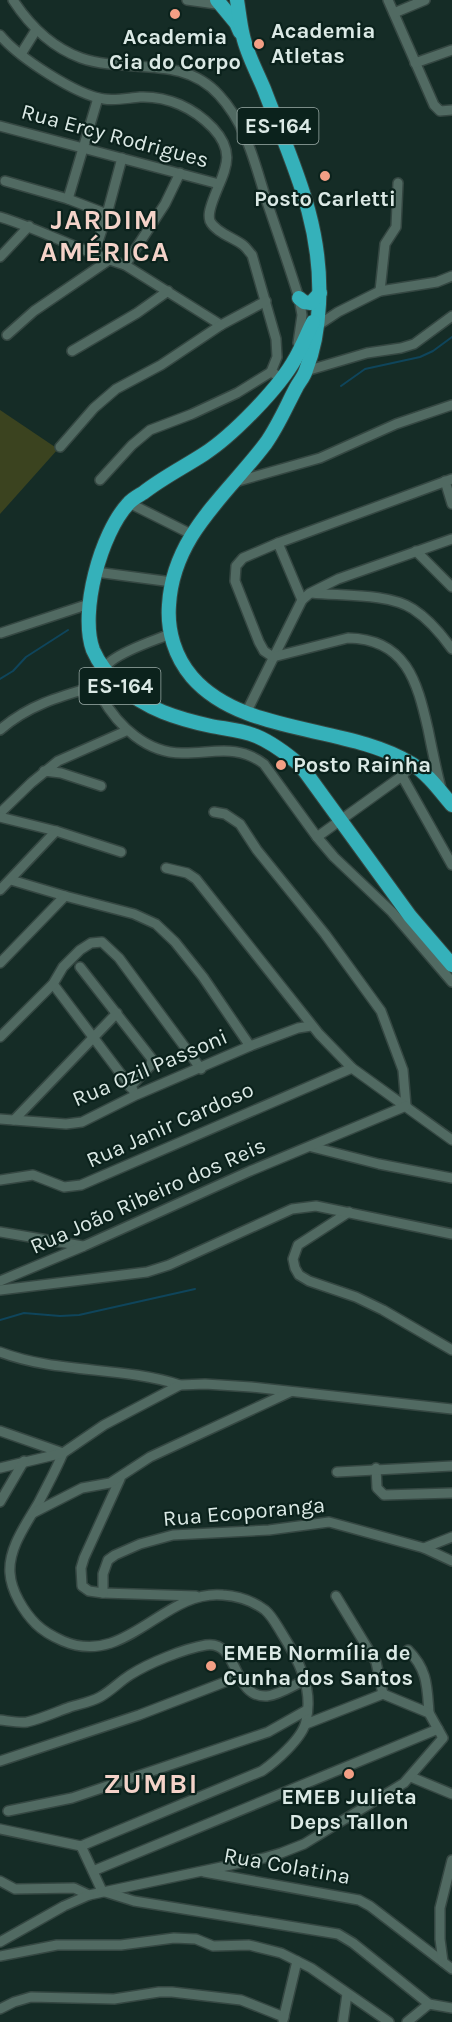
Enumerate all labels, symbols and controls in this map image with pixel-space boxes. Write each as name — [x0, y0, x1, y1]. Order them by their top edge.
marker: Academia Cia do Corpo — [168, 7, 182, 21]
place label: Academia Atletas — [271, 18, 375, 69]
place label: Academia Cia do Corpo — [109, 24, 241, 75]
marker: Academia Atletas — [252, 37, 266, 51]
street label: Rua Ercy Rodrigues — [18, 98, 212, 174]
road number: ES-164 — [238, 108, 318, 144]
marker: Posto Carletti — [318, 169, 332, 183]
place label: Posto Carletti — [254, 186, 396, 212]
district label: JARDIM AMÉRICA — [40, 203, 170, 268]
road number: ES-164 — [80, 668, 160, 704]
place label: Posto Rainha — [293, 752, 431, 778]
marker: Posto Rainha — [274, 758, 288, 772]
street label: Rua Ozil Passoni — [69, 1024, 231, 1112]
street label: Rua Janir Cardoso — [82, 1076, 258, 1174]
street label: Rua João Ribeiro dos Reis — [26, 1132, 270, 1260]
street label: Rua Ecoporanga — [162, 1492, 326, 1532]
place label: EMEB Normília de Cunha dos Santos — [223, 1640, 413, 1691]
marker: EMEB Normília de Cunha dos Santos — [204, 1659, 218, 1673]
district label: ZUMBI — [103, 1767, 199, 1800]
marker: EMEB Julieta Deps Tallon — [342, 1767, 356, 1781]
place label: EMEB Julieta Deps Tallon — [281, 1784, 417, 1835]
street label: Rua Colatina — [222, 1842, 352, 1890]

